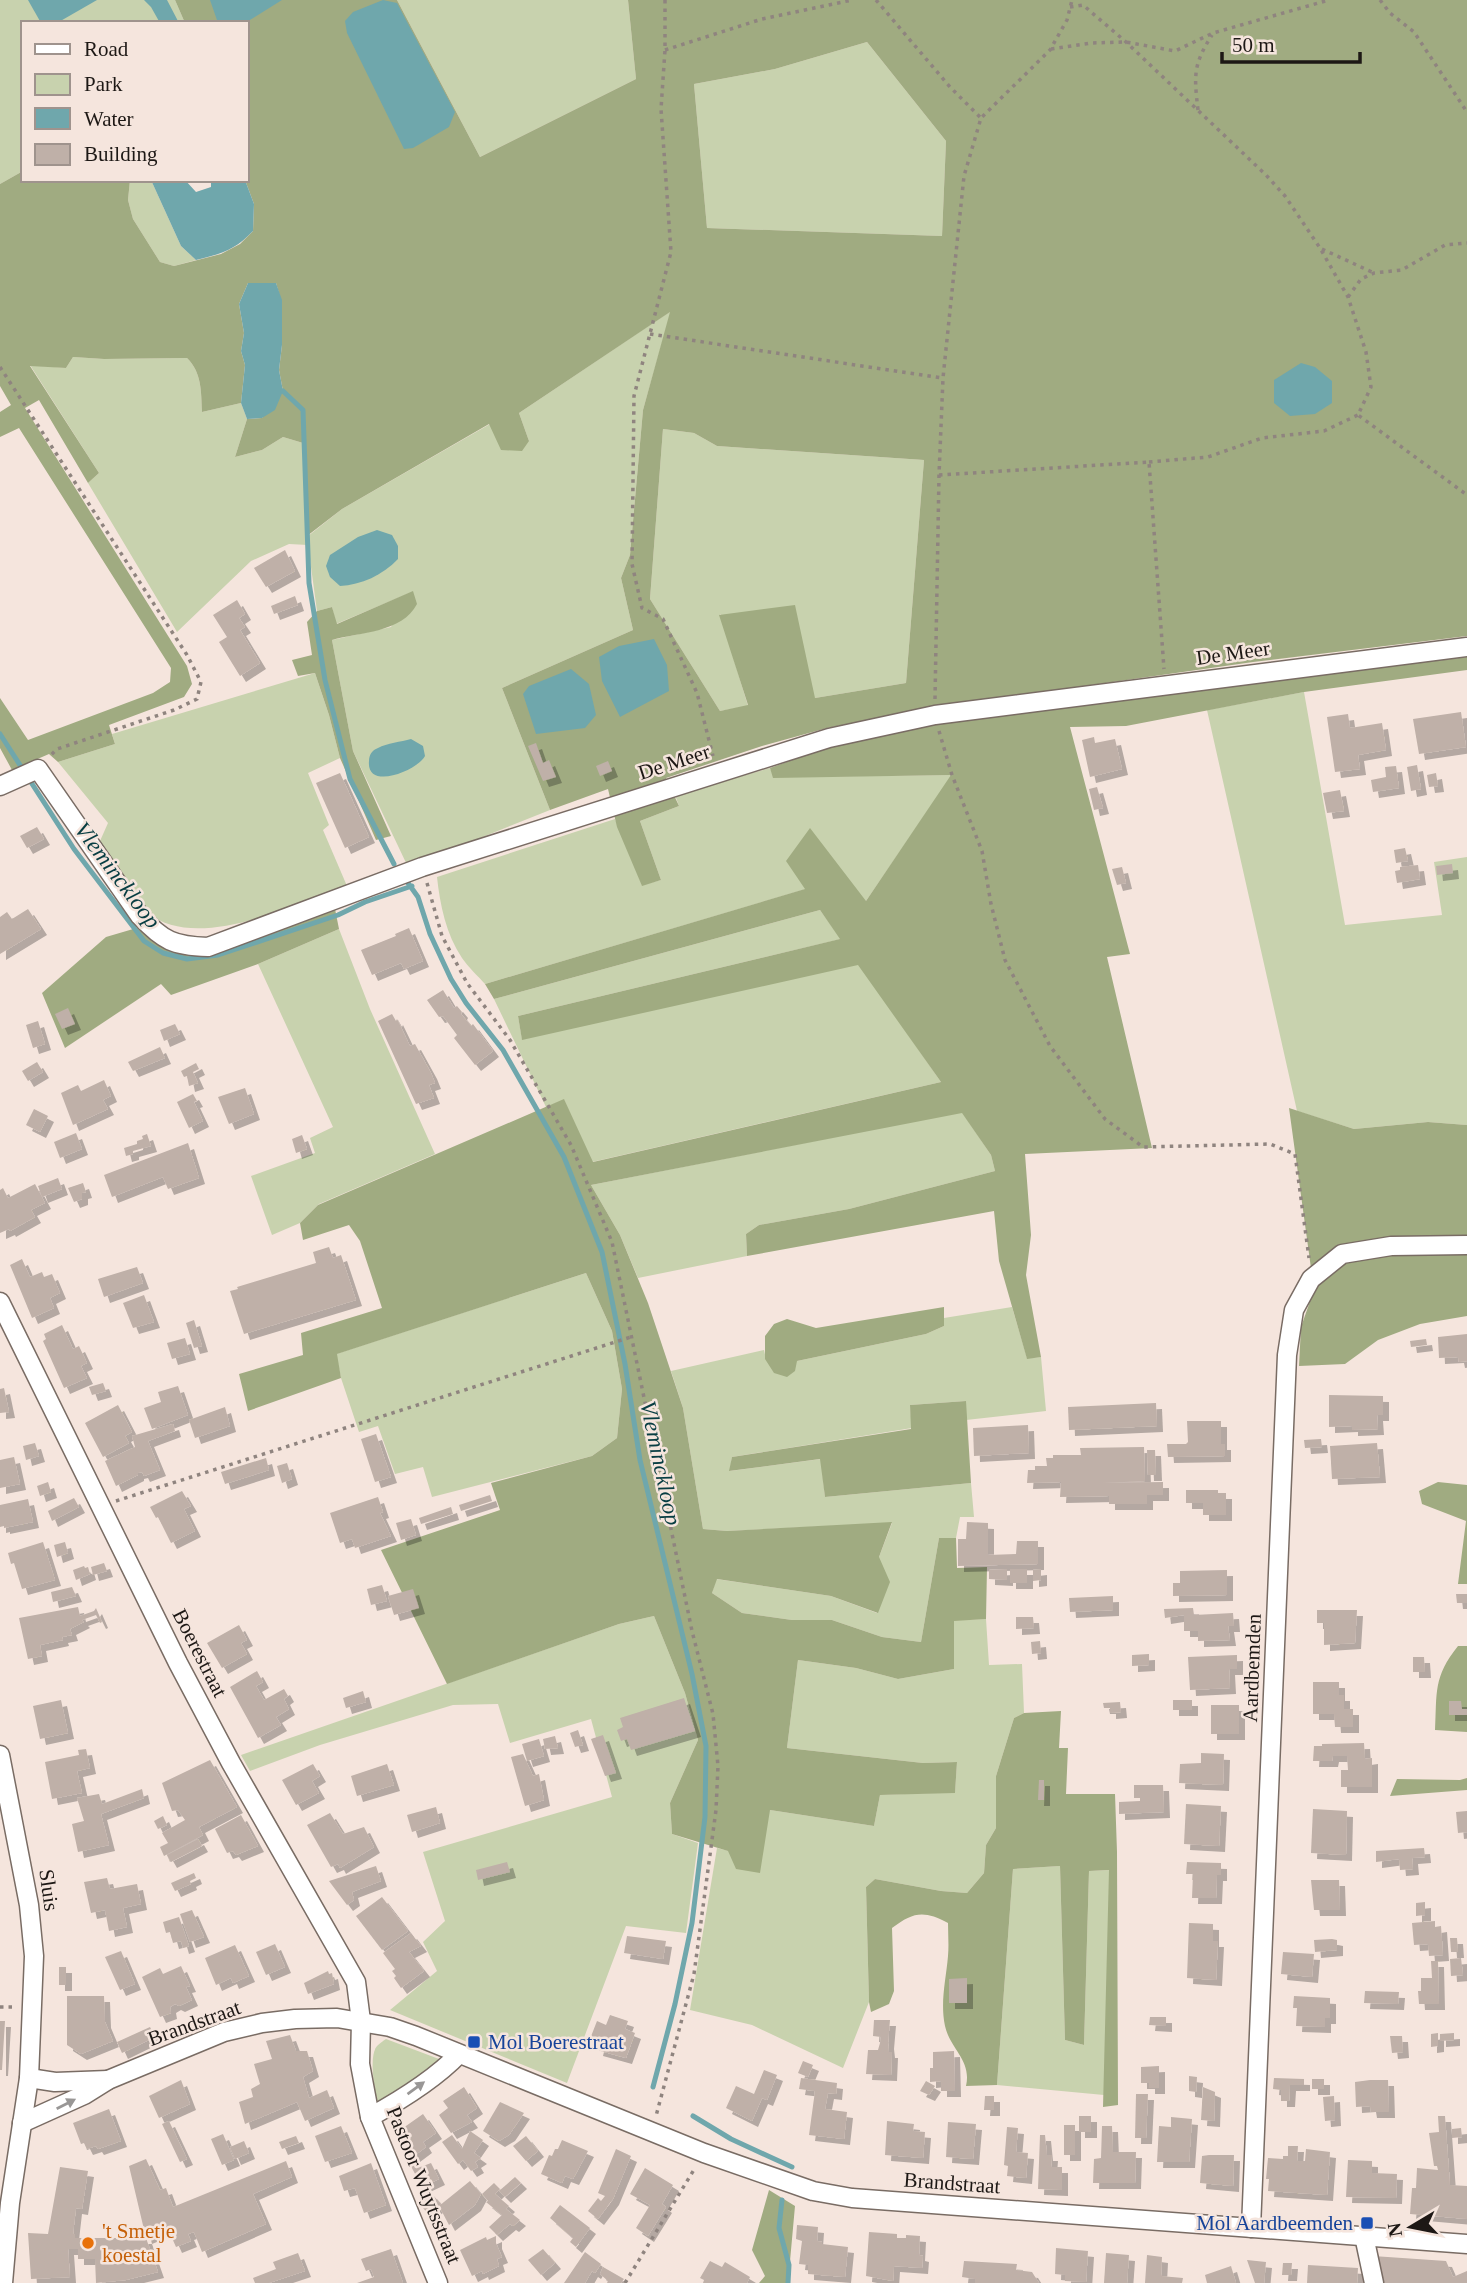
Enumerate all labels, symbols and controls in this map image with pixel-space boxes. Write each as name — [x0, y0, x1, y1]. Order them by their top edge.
legend — [21, 21, 248, 182]
scale bar — [1222, 21, 1360, 65]
text: 50 m — [1232, 33, 1275, 57]
text: Road — [84, 37, 129, 61]
text: Park — [84, 72, 123, 96]
text: Water — [84, 107, 134, 131]
text: Building — [84, 142, 158, 166]
street label: De Meer — [1195, 636, 1271, 670]
street label: De Meer — [635, 739, 713, 785]
water label: Vleminckloop — [70, 817, 166, 933]
water label: Vleminckloop — [635, 1399, 686, 1528]
street label: Boerestraat — [168, 1605, 232, 1701]
street label: Aardbemden — [1238, 1613, 1266, 1723]
street label: Sluis — [34, 1868, 64, 1912]
street label: Brandstraat — [144, 1995, 244, 2051]
place label: Mol Boerestraat — [488, 2030, 624, 2054]
marker: Mol Boerestraat — [466, 2034, 482, 2050]
one-way arrow — [407, 2081, 425, 2095]
one-way arrow — [56, 2099, 76, 2110]
street label: Pastoor Wuytsstraat — [382, 2103, 467, 2267]
street label: Brandstraat — [903, 2168, 1001, 2198]
north arrow — [1376, 2192, 1446, 2262]
place label: Mol Aardbeemden — [1196, 2211, 1353, 2235]
marker: Mol Aardbeemden — [1359, 2215, 1375, 2231]
place label: 't Smetje koestal — [102, 2219, 175, 2267]
text: N — [1383, 2221, 1406, 2238]
marker: 't Smetje koestal — [80, 2235, 96, 2251]

